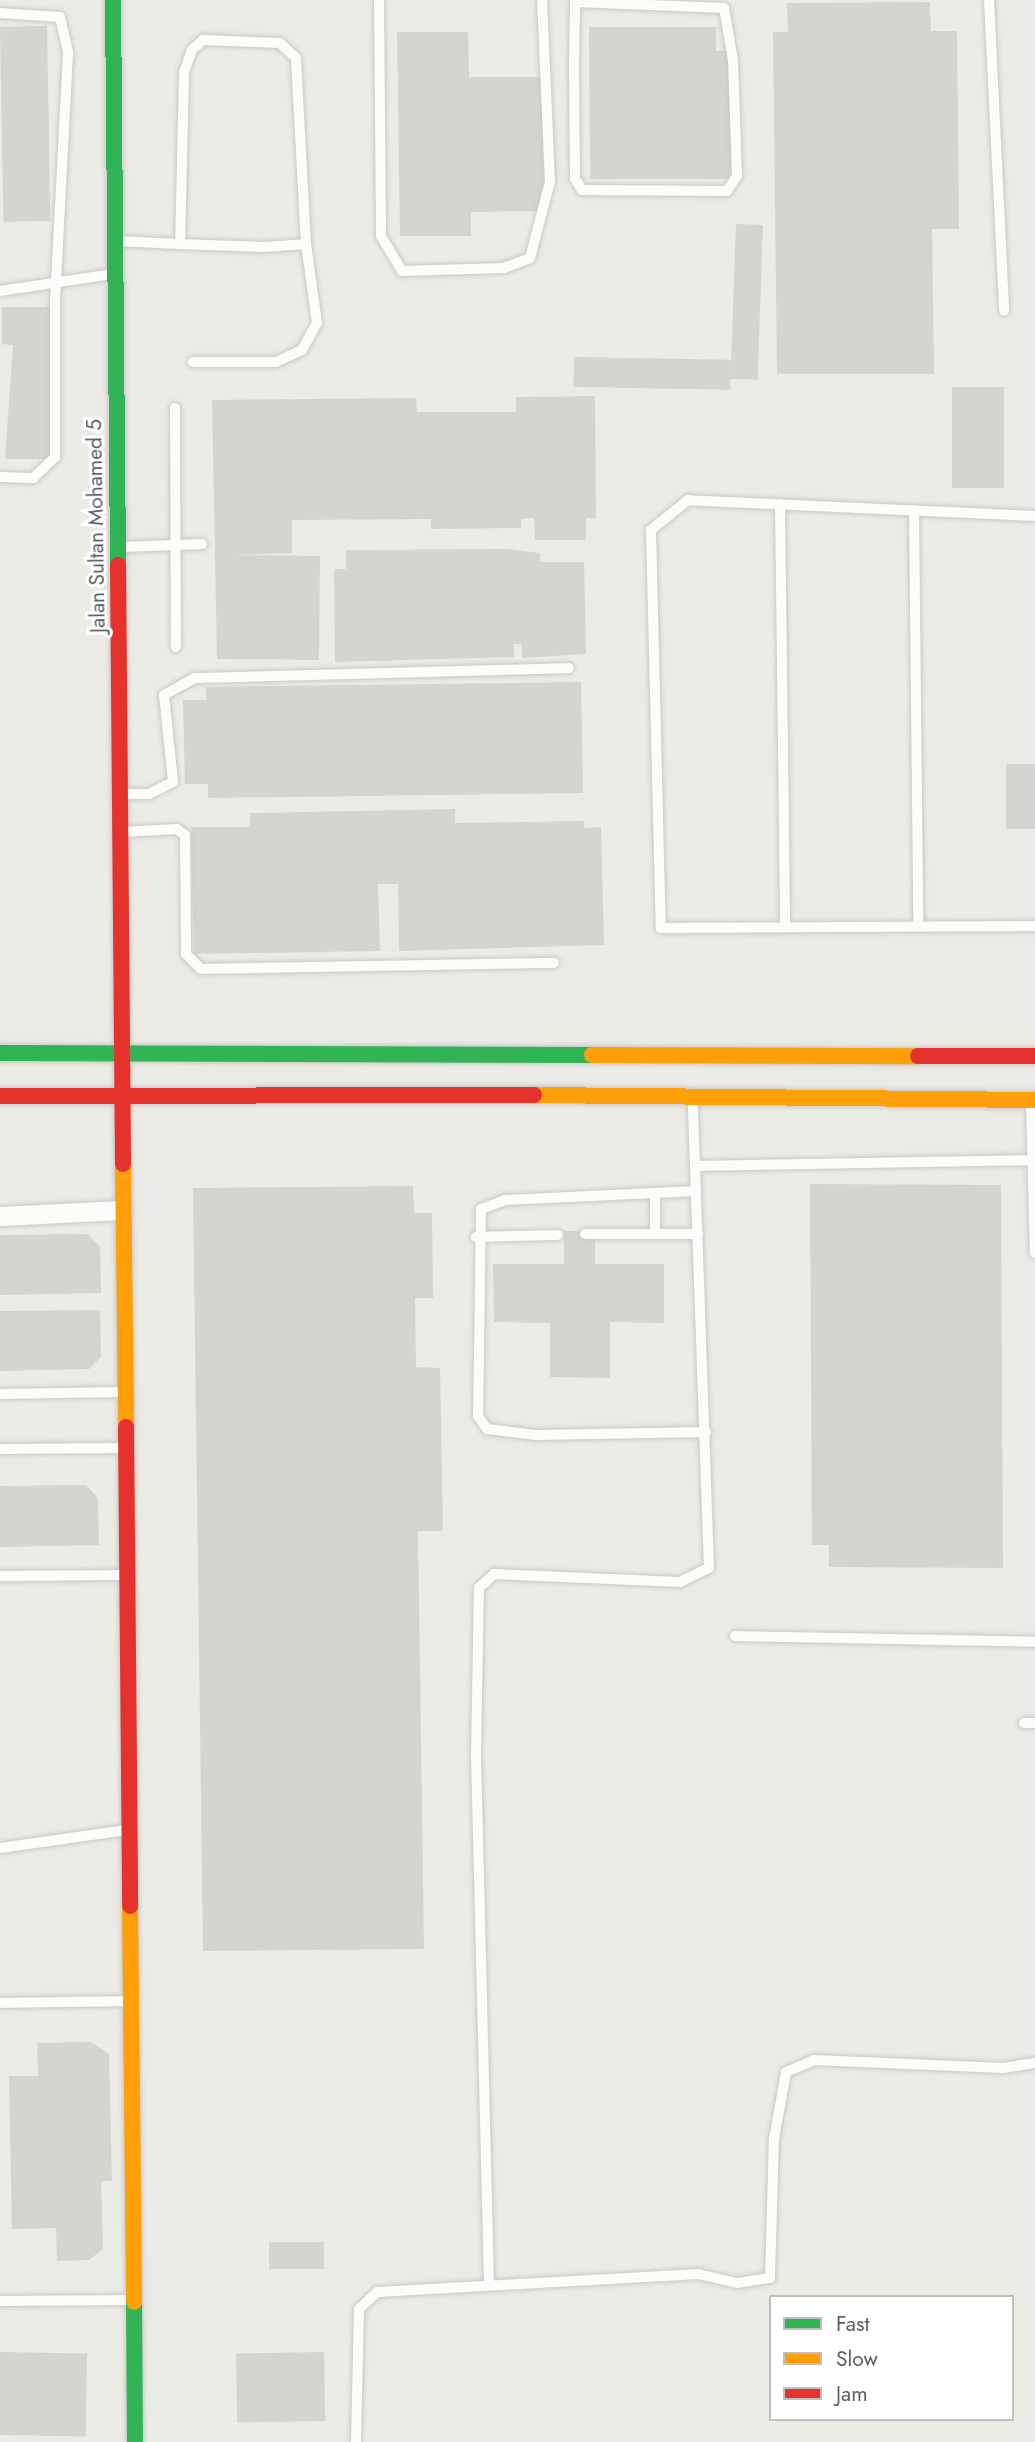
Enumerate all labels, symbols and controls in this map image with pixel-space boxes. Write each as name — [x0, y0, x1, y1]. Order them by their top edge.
street label: Jalan Sultan Mohamed 5 — [82, 419, 110, 633]
legend — [769, 2295, 1014, 2421]
text: Fast — [836, 2309, 869, 2339]
text: Slow — [836, 2344, 878, 2374]
text: Jam — [836, 2379, 868, 2409]

